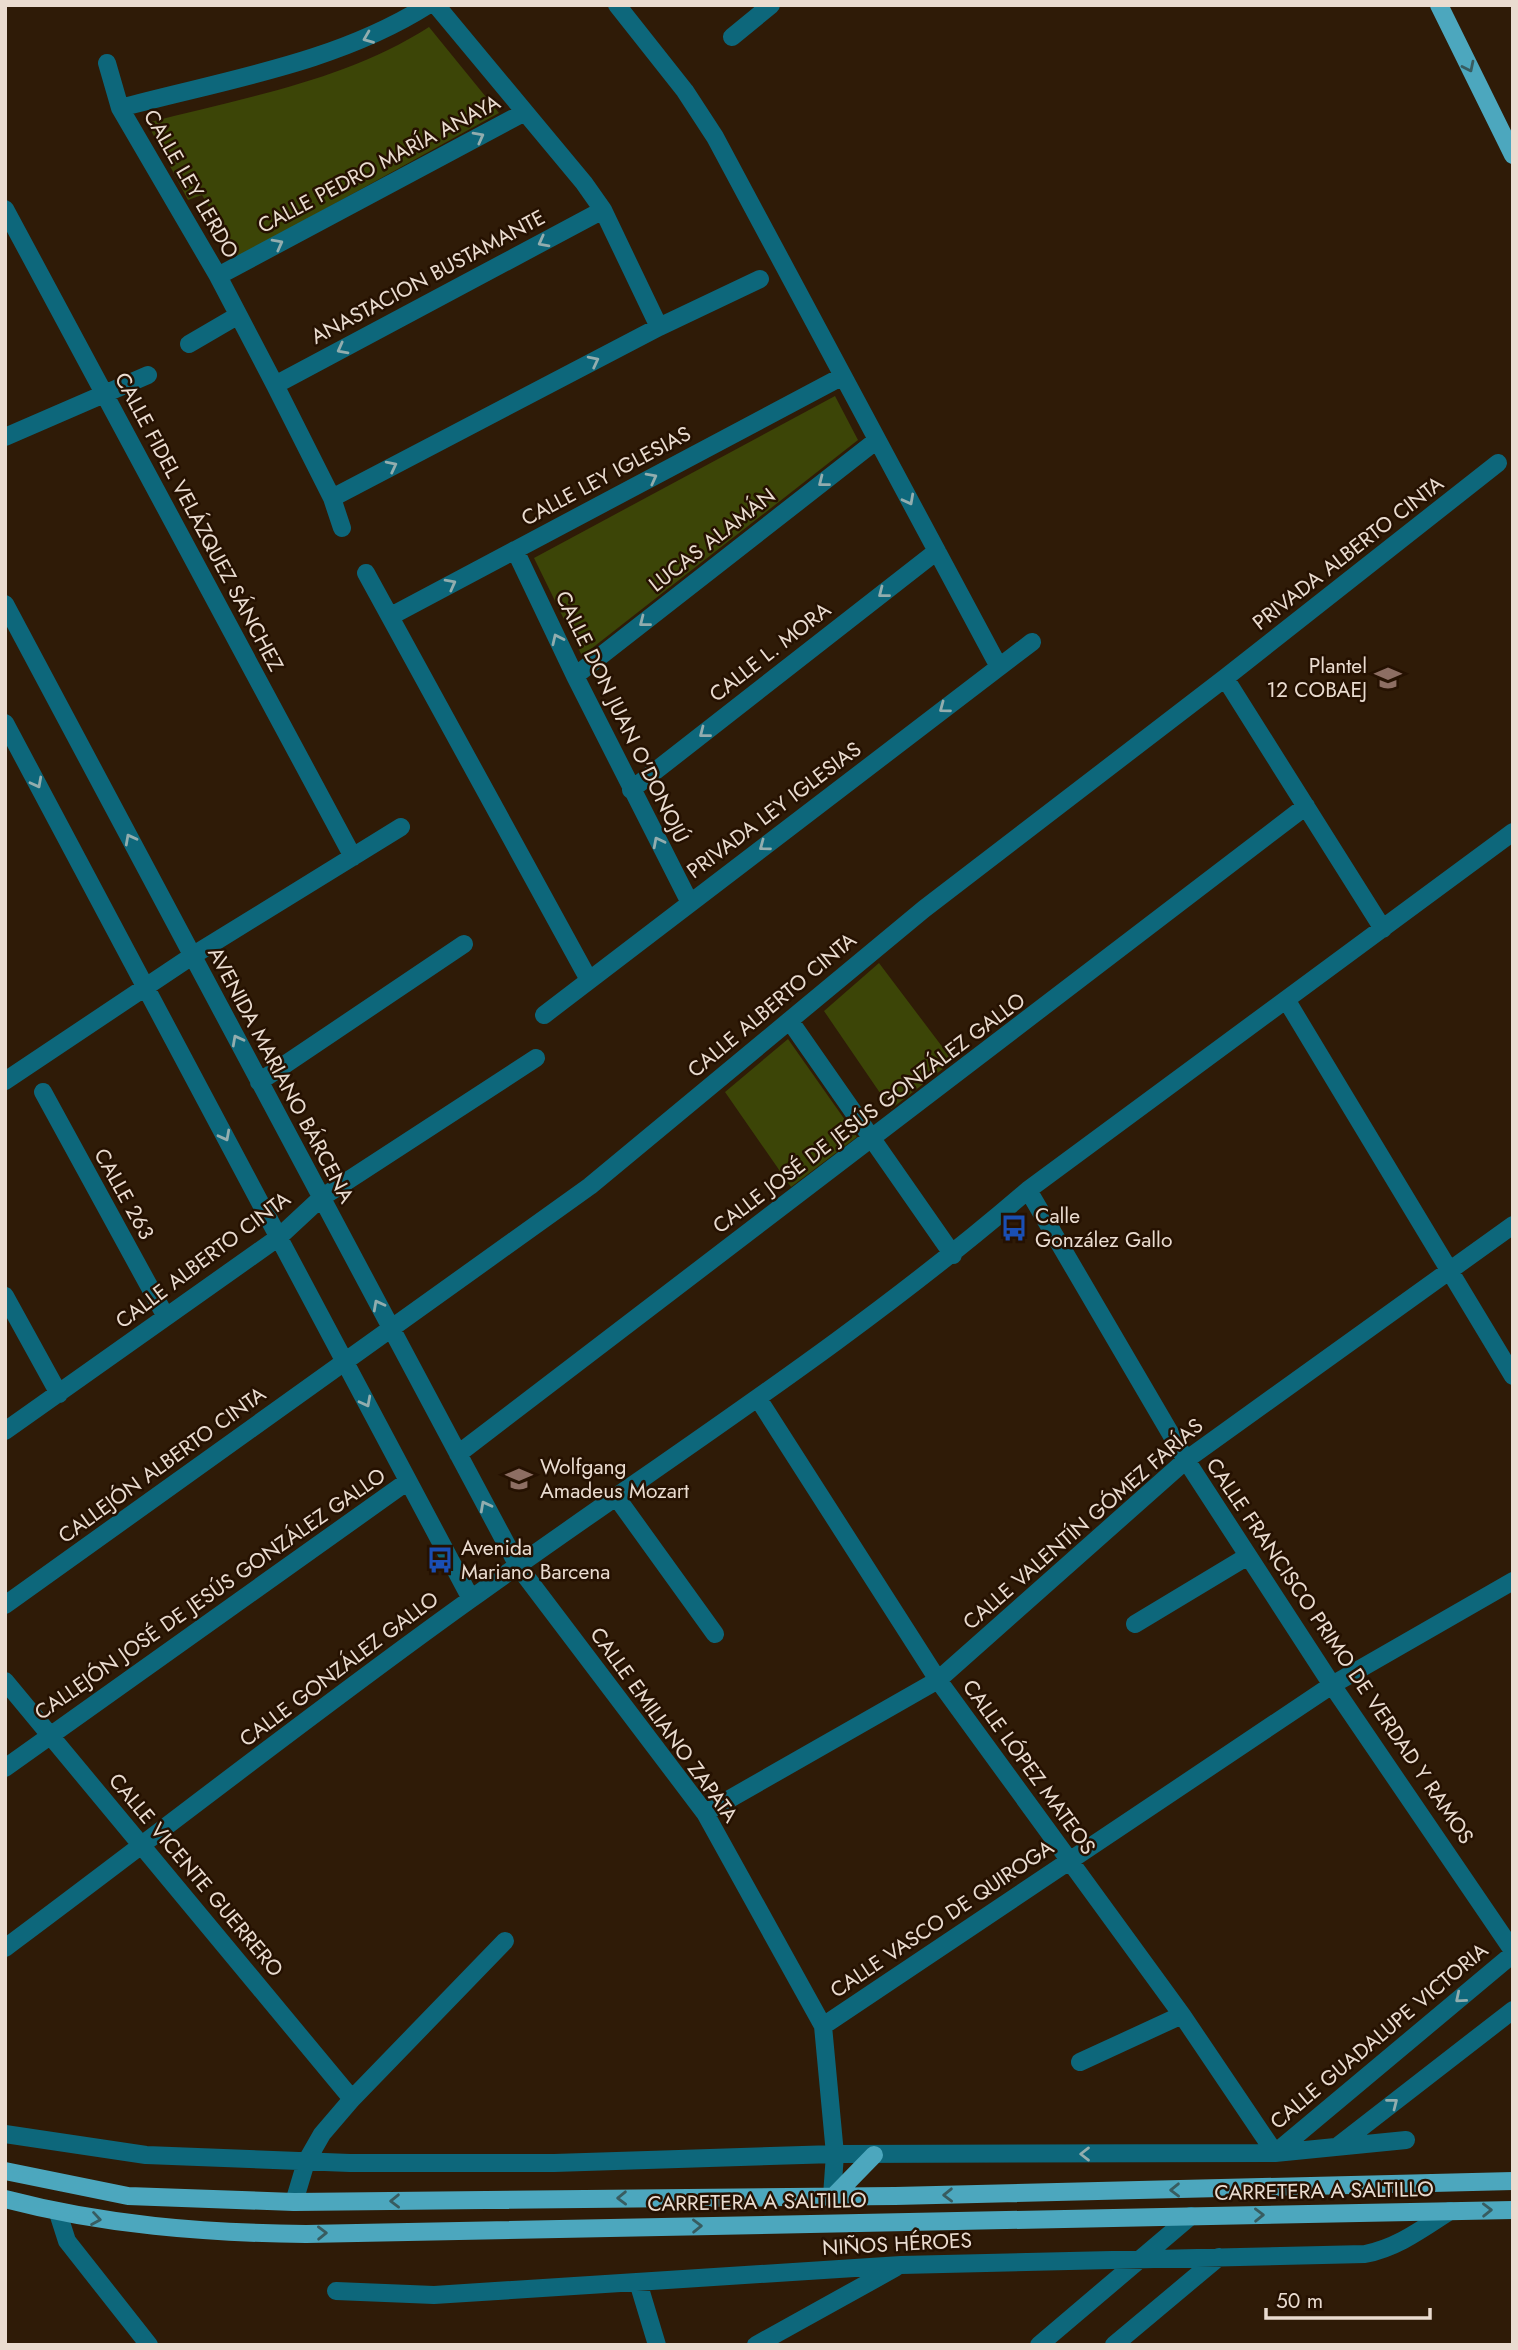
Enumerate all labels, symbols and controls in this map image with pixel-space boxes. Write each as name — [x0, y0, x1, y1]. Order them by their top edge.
one-way arrow — [363, 30, 375, 44]
one-way arrow — [1461, 60, 1475, 72]
street label: CALLE PEDRO MARÍA ANAYA — [252, 87, 506, 241]
street label: CALLE LEY LERDO — [136, 104, 246, 264]
one-way arrow — [472, 132, 484, 145]
street label: ANASTACION BUSTAMANTE — [306, 202, 550, 352]
one-way arrow — [537, 234, 550, 247]
one-way arrow — [271, 239, 283, 253]
one-way arrow — [337, 341, 349, 354]
one-way arrow — [587, 356, 599, 370]
street label: CALLE FIDEL VELÁZQUEZ SÁNCHEZ — [107, 367, 291, 677]
street label: CALLE LEY IGLESIAS — [516, 419, 696, 533]
one-way arrow — [385, 461, 397, 475]
street label: PRIVADA ALBERTO CINTA — [1246, 469, 1450, 637]
one-way arrow — [645, 472, 657, 486]
one-way arrow — [819, 473, 831, 486]
street label: LUCAS ALAMÁN — [642, 481, 782, 599]
one-way arrow — [901, 493, 915, 505]
one-way arrow — [444, 579, 457, 593]
one-way arrow — [878, 585, 890, 598]
street label: CALLE DON JUAN O'DONOJÚ — [548, 586, 696, 848]
street label: CALLE L. MORA — [703, 595, 837, 709]
one-way arrow — [639, 613, 652, 626]
one-way arrow — [551, 634, 565, 646]
place label: Plantel 12 COBAEJ — [1266, 651, 1367, 705]
school or university icon: Plantel 12 COBAEJ — [1373, 663, 1403, 693]
one-way arrow — [940, 700, 952, 713]
one-way arrow — [699, 725, 711, 738]
street label: PRIVADA LEY IGLESIAS — [681, 734, 867, 886]
one-way arrow — [29, 776, 43, 789]
one-way arrow — [125, 834, 138, 846]
one-way arrow — [653, 837, 667, 849]
one-way arrow — [759, 838, 771, 851]
street label: CALLE ALBERTO CINTA — [681, 925, 863, 1085]
street label: AVENIDA MARIANO BÁRCENA — [201, 942, 362, 1209]
street label: CALLE JOSÉ DE JESÚS GONZÁLEZ GALLO — [706, 985, 1032, 1241]
one-way arrow — [232, 1034, 245, 1047]
one-way arrow — [216, 1128, 230, 1141]
street label: CALLE 263 — [87, 1143, 161, 1245]
street label: CALLE ALBERTO CINTA — [109, 1184, 297, 1336]
place label: Calle González Gallo — [1035, 1201, 1172, 1255]
bus stop icon: Calle González Gallo — [999, 1213, 1029, 1243]
one-way arrow — [373, 1300, 387, 1312]
street label: CALLEJÓN ALBERTO CINTA — [52, 1379, 272, 1551]
one-way arrow — [358, 1394, 371, 1407]
street label: CALLE VALENTÍN GÓMEZ FARÍAS — [956, 1411, 1210, 1637]
place label: Wolfgang Amadeus Mozart — [540, 1452, 689, 1506]
street label: CALLE FRANCISCO PRIMO DE VERDAD Y RAMOS — [1199, 1452, 1481, 1850]
street label: CALLEJÓN JOSÉ DE JESÚS GONZÁLEZ GALLO — [28, 1461, 392, 1727]
school or university icon: Wolfgang Amadeus Mozart — [504, 1464, 534, 1494]
one-way arrow — [480, 1501, 494, 1513]
place label: Avenida Mariano Barcena — [461, 1533, 610, 1587]
bus stop icon: Avenida Mariano Barcena — [425, 1545, 455, 1575]
street label: CALLE GONZÁLEZ GALLO — [233, 1584, 445, 1754]
street label: CALLE EMILIANO ZAPATA — [583, 1621, 745, 1829]
street label: CALLE LÓPEZ MATEOS — [955, 1673, 1103, 1861]
street label: CALLE VICENTE GUERRERO — [102, 1767, 290, 1983]
street label: CALLE VASCO DE QUIROGA — [824, 1833, 1060, 2005]
street label: CALLE GUADALUPE VICTORIA — [1264, 1936, 1495, 2136]
one-way arrow — [1456, 1990, 1469, 2002]
one-way arrow — [1385, 2098, 1397, 2111]
one-way arrow — [1079, 2146, 1089, 2162]
street label: CARRETERA A SALTILLO — [1214, 2174, 1434, 2208]
one-way arrow — [1169, 2182, 1180, 2197]
street label: CARRETERA A SALTILLO — [647, 2185, 867, 2219]
one-way arrow — [942, 2187, 953, 2202]
one-way arrow — [616, 2190, 627, 2206]
one-way arrow — [389, 2193, 399, 2209]
one-way arrow — [1482, 2202, 1493, 2218]
one-way arrow — [1255, 2207, 1265, 2223]
one-way arrow — [90, 2211, 102, 2226]
one-way arrow — [692, 2218, 703, 2234]
street label: NIÑOS HÉROES — [821, 2225, 973, 2263]
one-way arrow — [317, 2226, 328, 2241]
scale bar — [1266, 2276, 1430, 2320]
text: 50 m — [1276, 2286, 1323, 2316]

